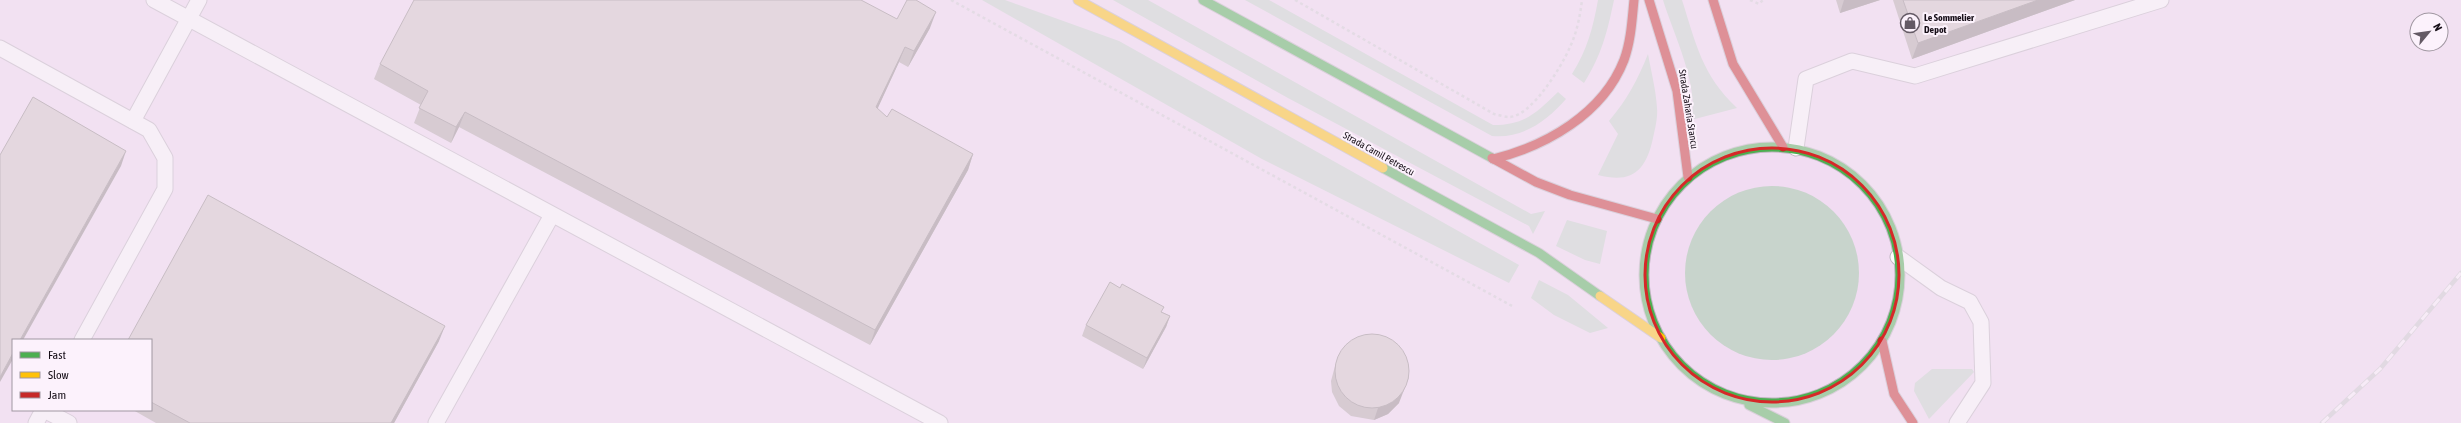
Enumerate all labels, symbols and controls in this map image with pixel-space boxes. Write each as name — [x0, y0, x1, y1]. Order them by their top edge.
shop icon: Le Sommelier Depot — [1899, 12, 1921, 34]
place label: Le Sommelier Depot — [1924, 12, 1975, 35]
north arrow — [2409, 12, 2449, 52]
text: N — [2431, 21, 2445, 33]
street label: Strada Zaharia Stancu — [1677, 69, 1700, 150]
street label: Strada Camil Petrescu — [1341, 129, 1416, 178]
legend — [12, 339, 152, 411]
text: Fast — [48, 348, 66, 362]
text: Slow — [48, 368, 69, 382]
text: Jam — [48, 388, 66, 402]

